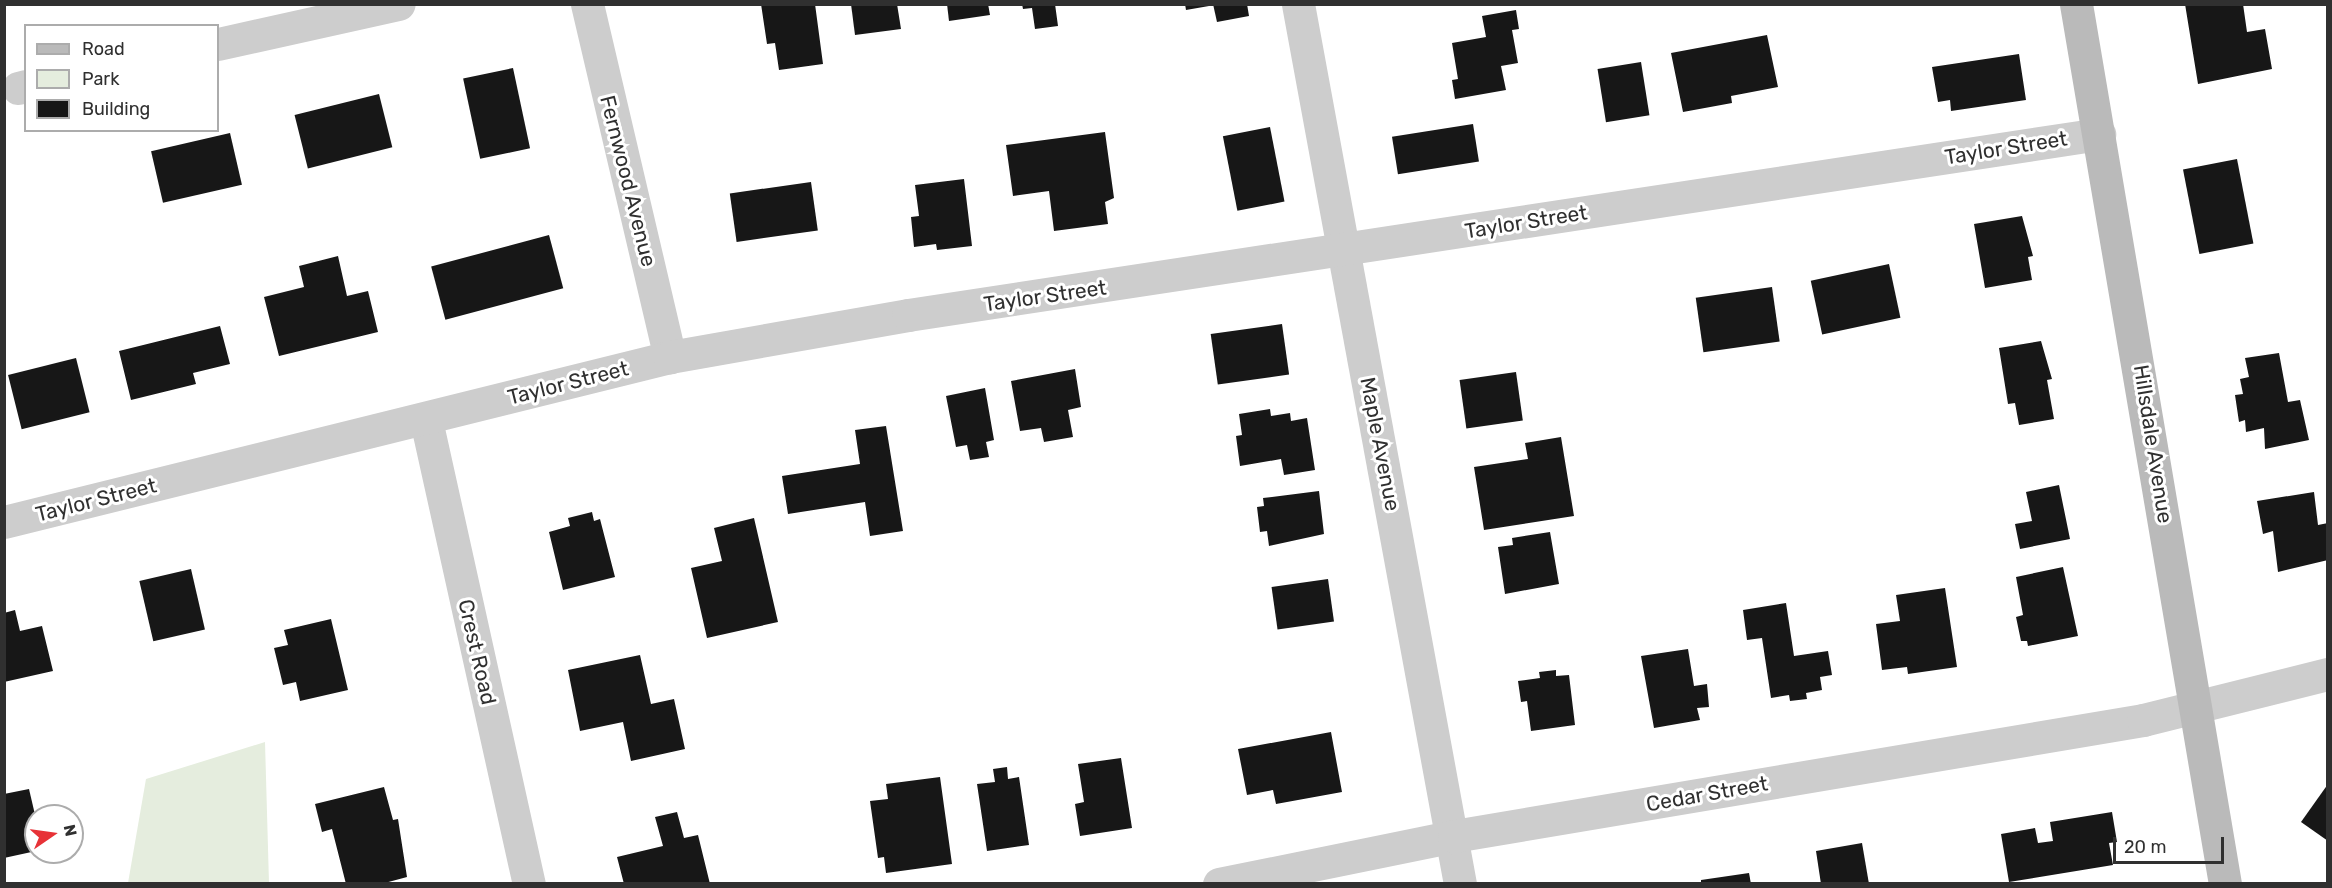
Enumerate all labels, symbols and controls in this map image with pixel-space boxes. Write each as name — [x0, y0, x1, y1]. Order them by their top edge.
legend — [24, 24, 219, 132]
text: Road — [82, 38, 125, 60]
text: Park — [82, 68, 119, 90]
street label: Fernwood Avenue — [594, 92, 662, 270]
text: Building — [82, 98, 150, 120]
street label: Taylor Street — [1943, 126, 2069, 170]
street label: Taylor Street — [1463, 200, 1589, 244]
street label: Taylor Street — [982, 275, 1108, 317]
street label: Taylor Street — [505, 356, 631, 410]
street label: Hillsdale Avenue — [2128, 363, 2178, 525]
street label: Maple Avenue — [1355, 375, 1405, 513]
street label: Taylor Street — [33, 473, 159, 527]
street label: Crest Road — [453, 597, 501, 707]
street label: Cedar Street — [1644, 771, 1770, 817]
north arrow — [24, 804, 84, 864]
text: N — [60, 823, 81, 838]
scale bar — [2116, 825, 2227, 863]
text: 20 m — [2124, 836, 2166, 858]

